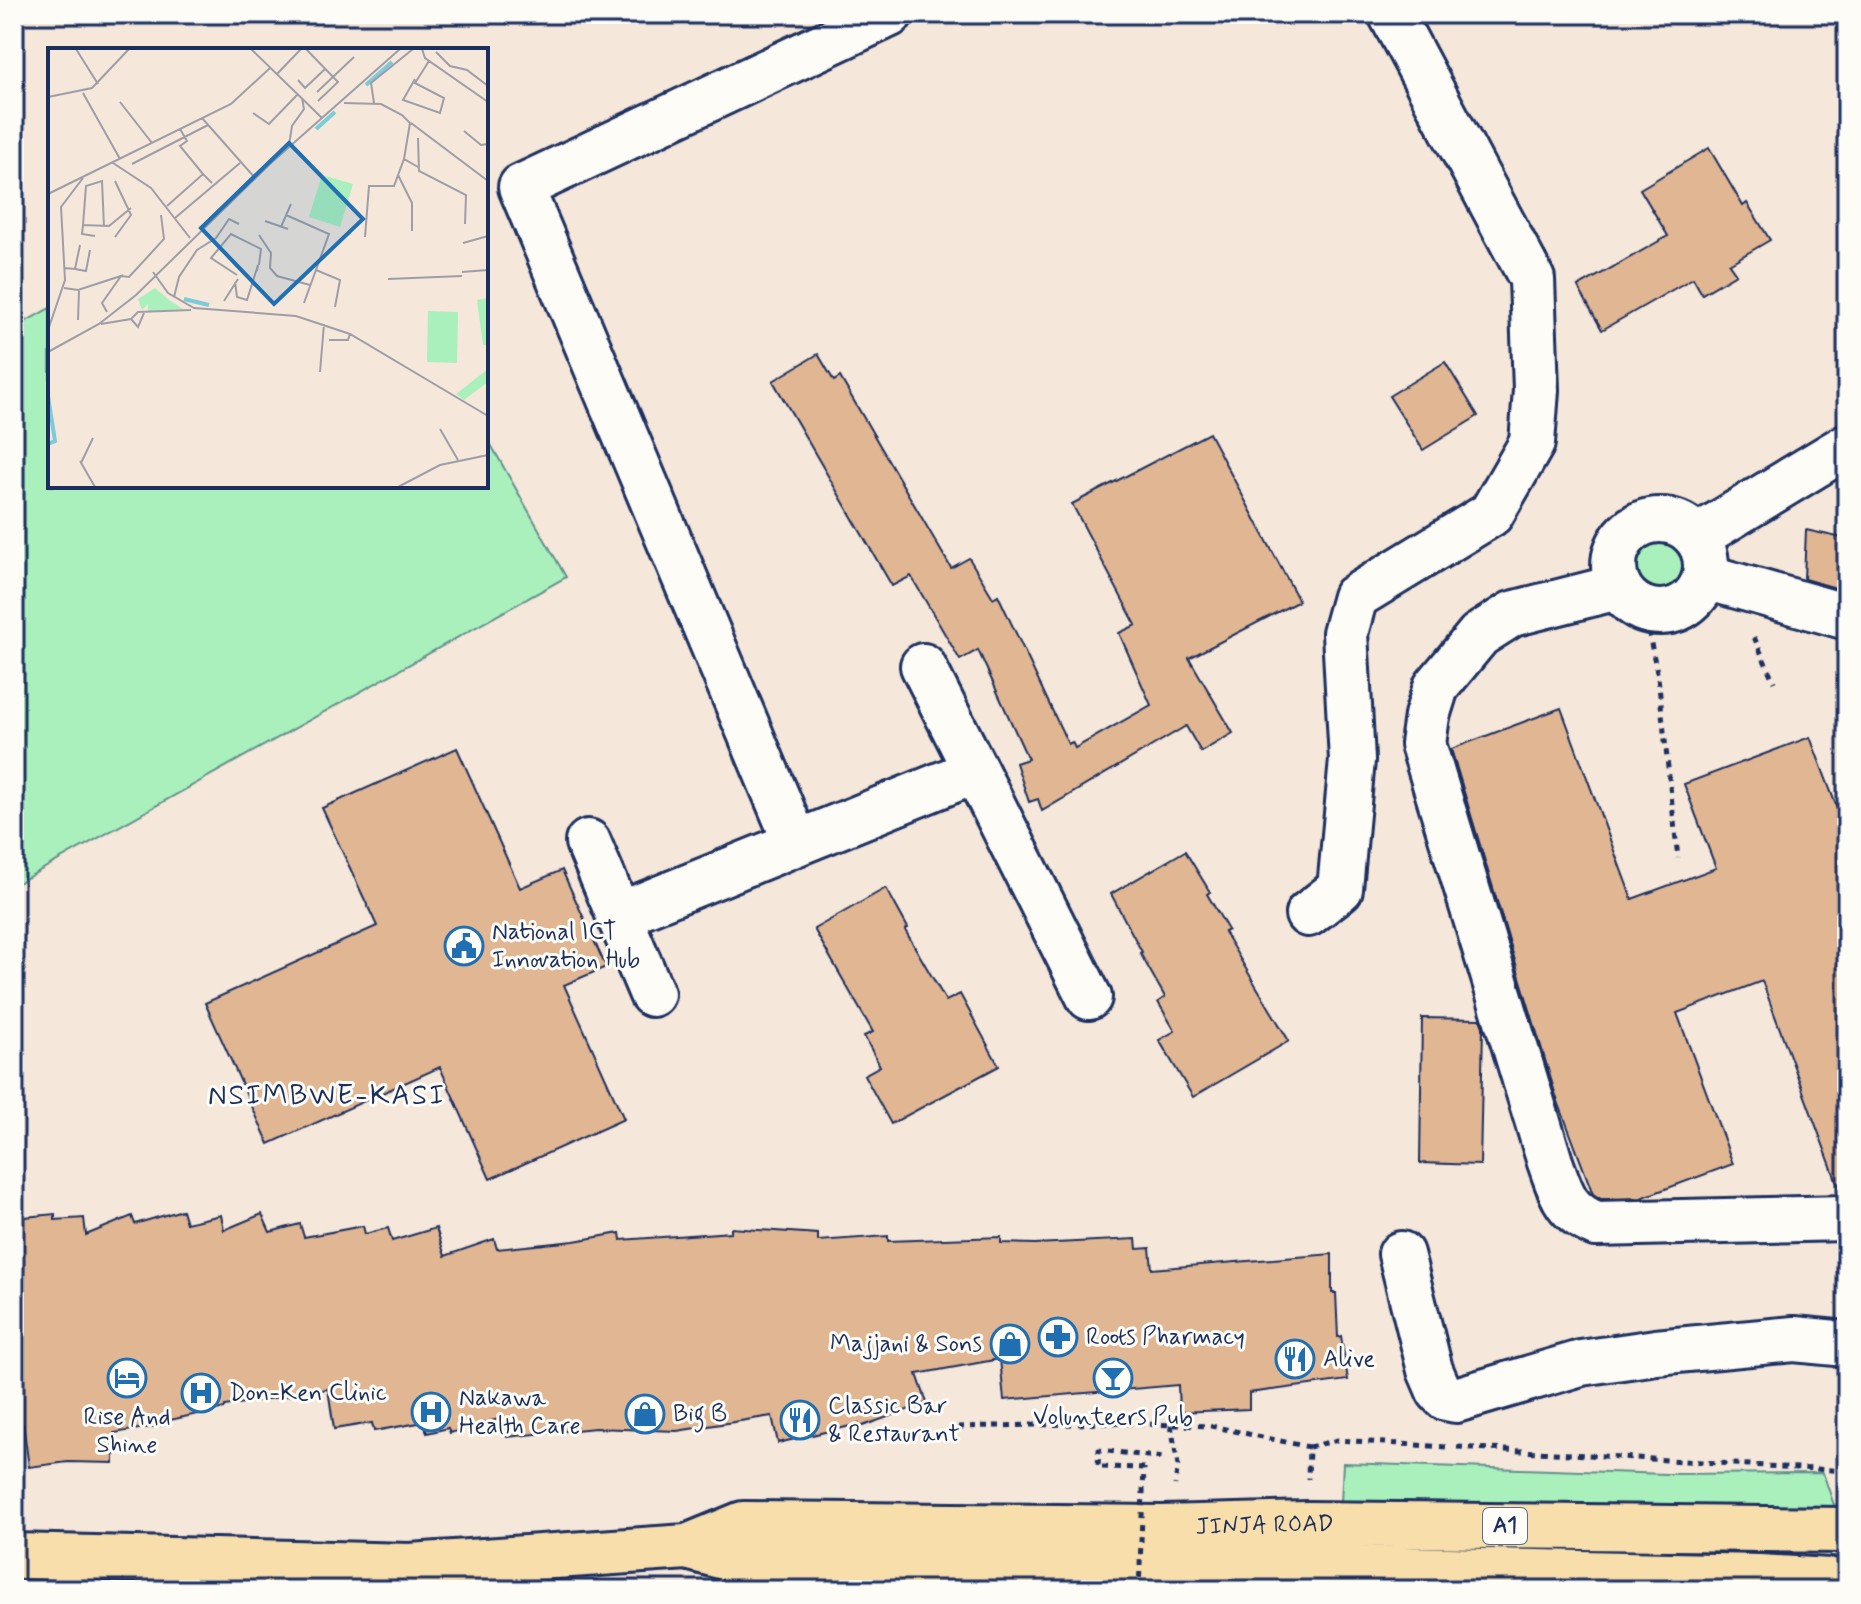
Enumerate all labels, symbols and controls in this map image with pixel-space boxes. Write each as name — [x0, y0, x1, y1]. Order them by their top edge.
inset map — [48, 48, 488, 488]
place label: National ICT Innovation Hub — [492, 917, 640, 976]
public building icon: National ICT Innovation Hub — [443, 925, 485, 967]
district label: NSIMBWE-KASI — [208, 1078, 446, 1115]
pharmacy icon: Roots Pharmacy — [1037, 1316, 1079, 1358]
place label: Roots Pharmacy — [1086, 1322, 1245, 1353]
shop icon: Majjani & Sons — [989, 1323, 1031, 1365]
place label: Majjani & Sons — [830, 1329, 982, 1360]
restaurant icon: Alive — [1274, 1338, 1316, 1380]
place label: Alive — [1323, 1344, 1375, 1375]
hotel icon: Rise And Shine — [106, 1357, 148, 1399]
bar icon: Volunteers Pub — [1092, 1357, 1134, 1399]
hospital icon: Don-Ken Clinic — [180, 1372, 222, 1414]
place label: Don-Ken Clinic — [229, 1378, 387, 1409]
place label: Nakawa Health Care — [459, 1383, 580, 1442]
hospital icon: Nakawa Health Care — [410, 1391, 452, 1433]
place label: Classic Bar & Restaurant — [828, 1391, 960, 1450]
shop icon: Big B — [624, 1393, 666, 1435]
place label: Big B — [673, 1399, 727, 1433]
restaurant icon: Classic Bar & Restaurant — [779, 1399, 821, 1441]
place label: Rise And Shine — [83, 1402, 171, 1461]
place label: Volunteers Pub — [1033, 1402, 1193, 1433]
street label: JINJA ROAD — [1195, 1508, 1334, 1543]
road number: A1 — [1483, 1508, 1527, 1544]

